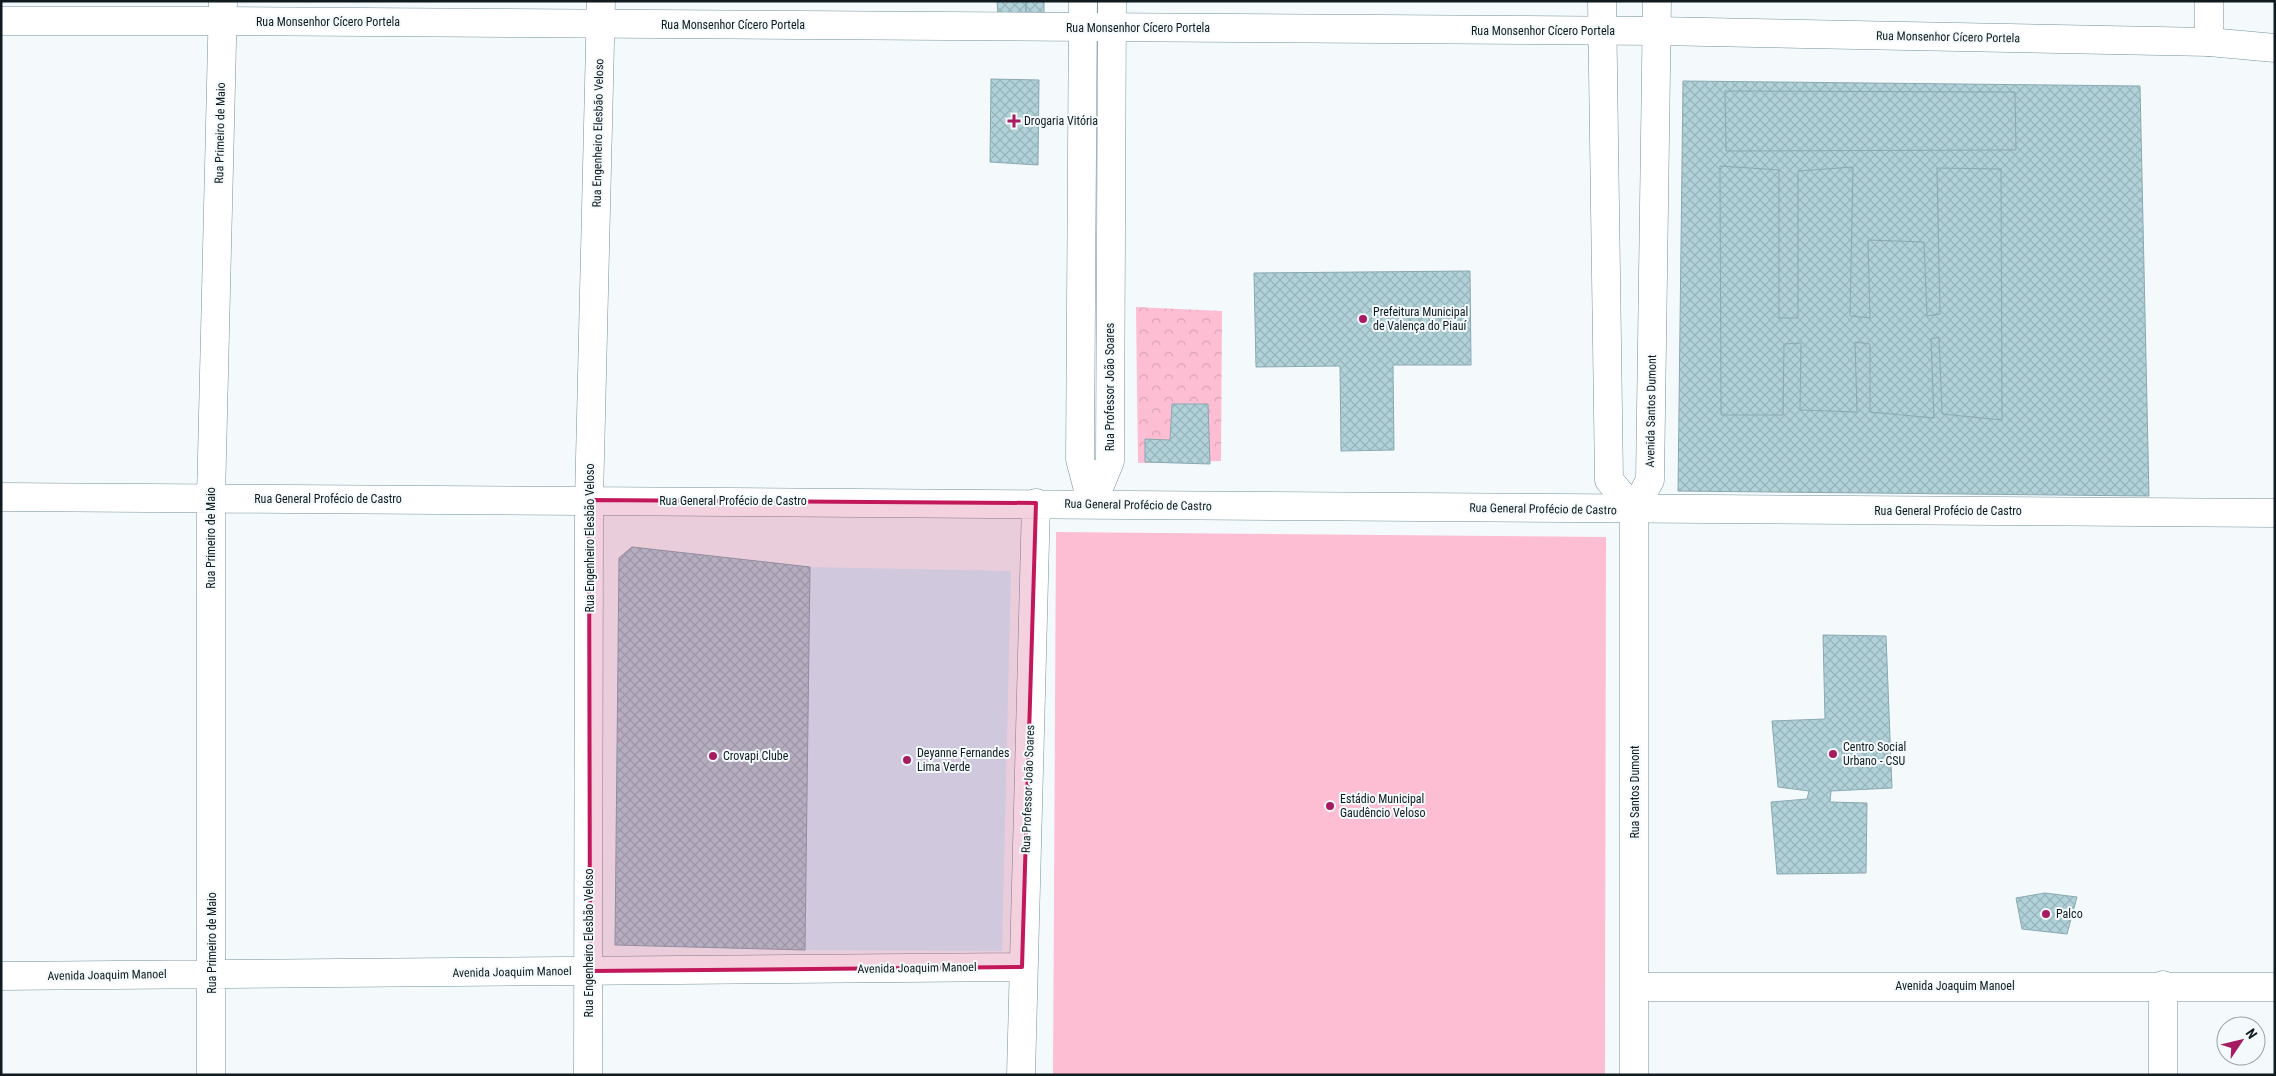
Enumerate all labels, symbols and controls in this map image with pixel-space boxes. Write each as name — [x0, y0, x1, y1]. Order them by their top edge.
street label: Rua Monsenhor Cícero Portela — [256, 15, 400, 29]
street label: Rua Monsenhor Cícero Portela — [661, 18, 805, 32]
street label: Rua Monsenhor Cícero Portela — [1066, 21, 1210, 35]
street label: Rua Monsenhor Cícero Portela — [1471, 24, 1615, 38]
street label: Rua Monsenhor Cícero Portela — [1876, 29, 2020, 45]
street label: Rua Engenheiro Elesbão Veloso — [590, 58, 606, 208]
street label: Rua Primeiro de Maio — [212, 82, 228, 184]
place label: Drogaria Vitória — [1024, 114, 1098, 128]
marker: Drogaria Vitória — [1008, 115, 1020, 127]
place label: Prefeitura Municipal de Valença do Piauí — [1373, 305, 1468, 333]
marker: Prefeitura Municipal de Valença do Piauí — [1357, 313, 1369, 325]
street label: Rua Professor João Soares — [1103, 323, 1117, 451]
street label: Avenida Santos Dumont — [1643, 354, 1659, 468]
street label: Rua Engenheiro Elesbão Veloso — [583, 464, 597, 612]
street label: Rua Primeiro de Maio — [204, 487, 218, 589]
street label: Rua General Profécio de Castro — [254, 492, 402, 506]
street label: Rua General Profécio de Castro — [659, 494, 807, 508]
street label: Rua General Profécio de Castro — [1064, 497, 1212, 513]
street label: Rua General Profécio de Castro — [1469, 501, 1617, 517]
street label: Rua General Profécio de Castro — [1874, 504, 2022, 518]
street label: Rua Professor João Soares — [1019, 725, 1037, 853]
place label: Centro Social Urbano - CSU — [1843, 740, 1906, 768]
street label: Rua Santos Dumont — [1628, 745, 1642, 839]
place label: Deyanne Fernandes Lima Verde — [917, 746, 1009, 774]
marker: Centro Social Urbano - CSU — [1827, 748, 1839, 760]
place label: Crovapi Clube — [723, 749, 789, 763]
marker: Crovapi Clube — [707, 750, 719, 762]
marker: Deyanne Fernandes Lima Verde — [901, 754, 913, 766]
place label: Estádio Municipal Gaudêncio Veloso — [1340, 792, 1425, 820]
marker: Estádio Municipal Gaudêncio Veloso — [1324, 800, 1336, 812]
street label: Rua Engenheiro Elesbão Veloso — [582, 869, 596, 1017]
street label: Rua Primeiro de Maio — [205, 892, 219, 994]
place label: Palco — [2056, 907, 2083, 921]
marker: Palco — [2040, 908, 2052, 920]
street label: Avenida Joaquim Manoel — [857, 960, 977, 976]
street label: Avenida Joaquim Manoel — [452, 964, 572, 980]
street label: Avenida Joaquim Manoel — [47, 967, 167, 983]
street label: Avenida Joaquim Manoel — [1895, 979, 2015, 993]
north arrow — [2216, 1016, 2266, 1066]
text: N — [2243, 1025, 2261, 1042]

